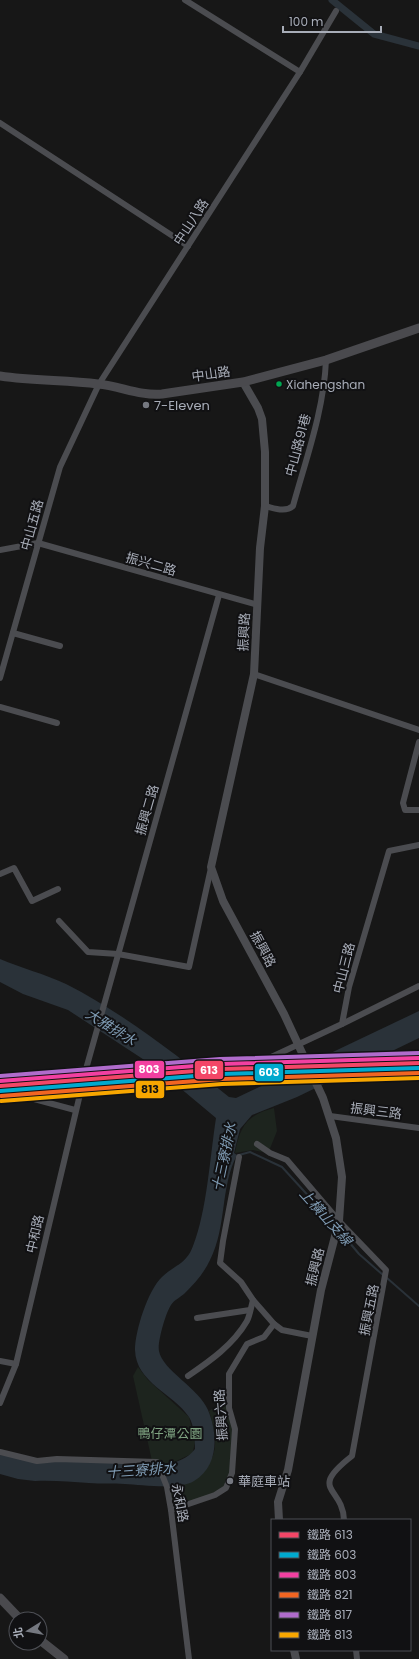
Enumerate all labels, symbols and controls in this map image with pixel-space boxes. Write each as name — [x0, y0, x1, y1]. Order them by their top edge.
scale bar — [283, 8, 381, 34]
text: 100 m — [289, 13, 323, 30]
street label: 中山八路 — [169, 195, 213, 249]
street label: 中山路 — [190, 362, 232, 386]
place label: Xiahengshan — [286, 376, 365, 393]
marker: Xiahengshan — [274, 379, 284, 389]
place label: 7-Eleven — [154, 396, 210, 415]
marker: 7-Eleven — [141, 400, 151, 410]
street label: 中山路91巷 — [280, 411, 316, 479]
street label: 中山五路 — [16, 497, 48, 553]
street label: 振兴二路 — [123, 548, 179, 580]
street label: 振興路 — [233, 612, 255, 652]
street label: 振興二路 — [131, 782, 163, 838]
street label: 振興路 — [245, 927, 281, 971]
street label: 中山三路 — [328, 940, 360, 996]
water label: 大雅排水 — [82, 1004, 141, 1051]
line badge: 803 — [134, 1060, 165, 1079]
line badge: 613 — [194, 1060, 224, 1080]
text: 803 — [139, 1061, 160, 1077]
text: 613 — [200, 1062, 218, 1078]
line badge: 603 — [254, 1063, 284, 1082]
text: 603 — [259, 1064, 280, 1080]
line badge: 813 — [135, 1080, 165, 1099]
text: 813 — [141, 1081, 159, 1097]
street label: 振興三路 — [349, 1098, 403, 1124]
water label: 十三寮排水 — [207, 1120, 241, 1193]
water label: 上橫山支線 — [295, 1184, 358, 1251]
street label: 中和路 — [21, 1213, 49, 1255]
street label: 振興路 — [301, 1246, 329, 1288]
street label: 振興五路 — [355, 1283, 383, 1337]
street label: 振興六路 — [210, 1388, 232, 1442]
park label: 鴨仔潭公園 — [137, 1424, 203, 1443]
water label: 十三寮排水 — [105, 1458, 178, 1482]
place label: 華庭車站 — [238, 1472, 290, 1491]
marker: 華庭車站 — [225, 1476, 235, 1486]
street label: 永和路 — [167, 1482, 193, 1524]
legend — [271, 1519, 411, 1651]
text: 鐵路 613 — [307, 1526, 353, 1543]
text: 鐵路 603 — [307, 1546, 356, 1563]
text: 鐵路 803 — [307, 1566, 356, 1583]
text: 鐵路 821 — [307, 1586, 353, 1603]
text: 鐵路 817 — [307, 1606, 353, 1623]
north arrow — [8, 1611, 48, 1651]
text: 北 — [9, 1626, 27, 1640]
text: 鐵路 813 — [307, 1626, 353, 1643]

